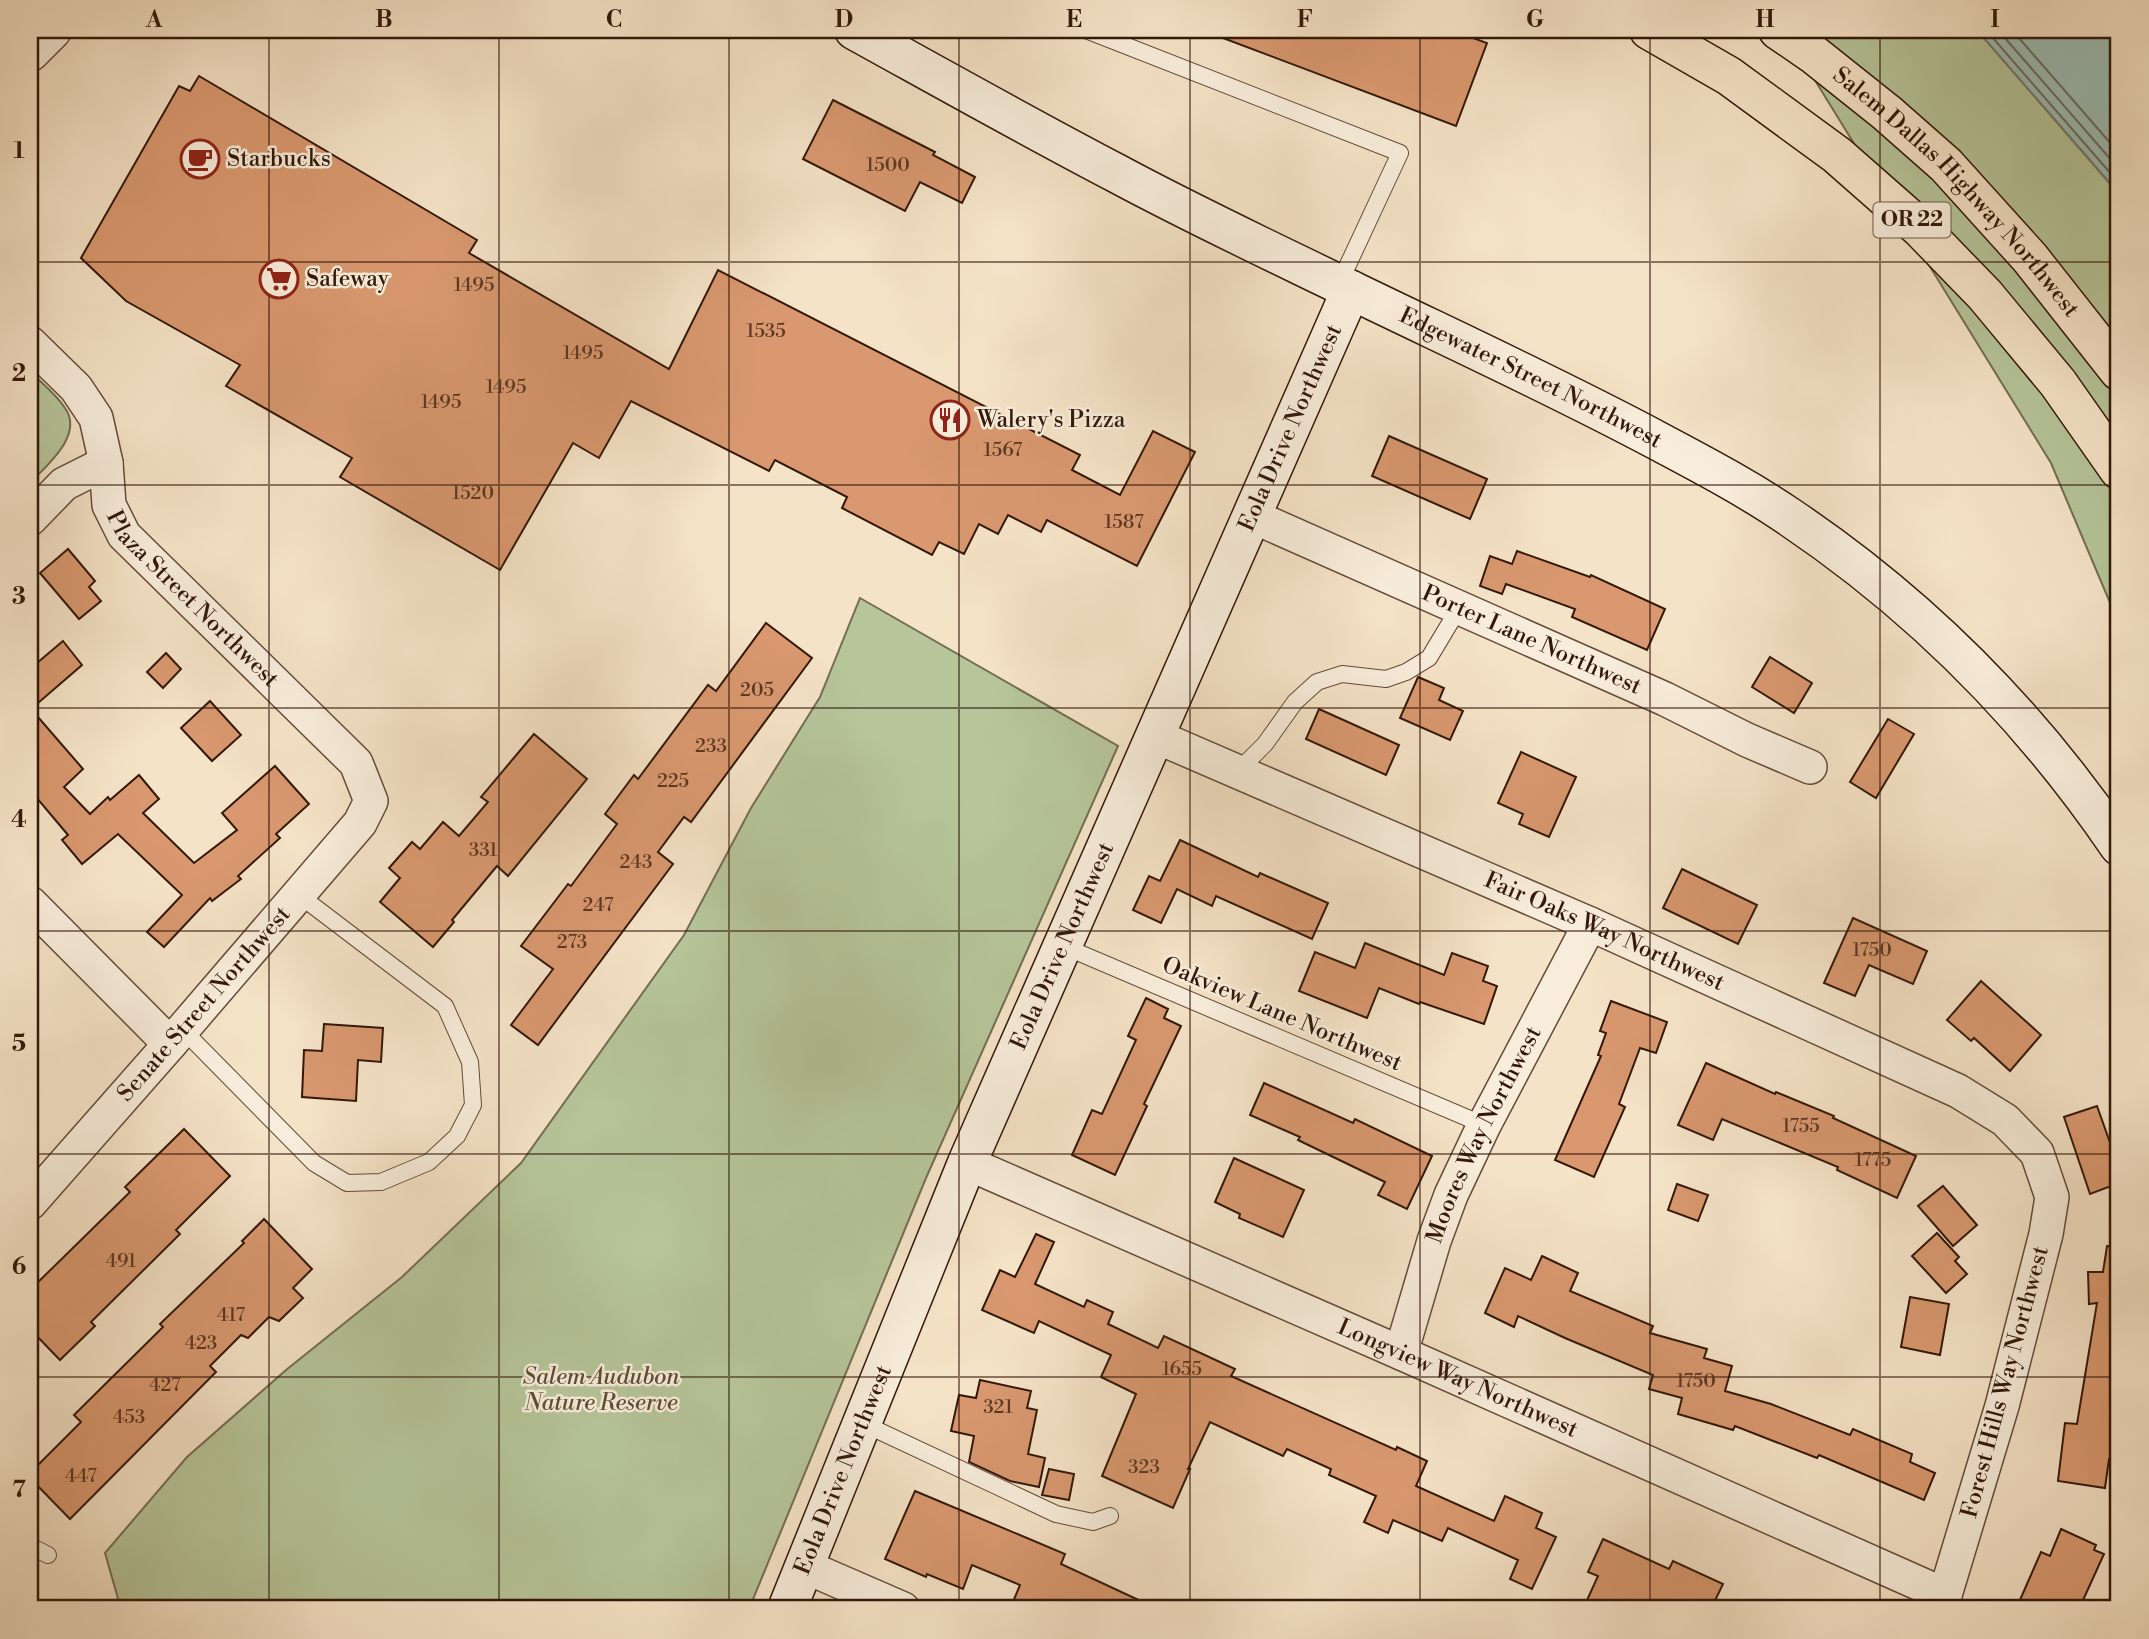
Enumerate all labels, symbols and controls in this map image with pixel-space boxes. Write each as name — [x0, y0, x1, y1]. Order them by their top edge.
text: A — [145, 6, 163, 34]
text: B — [375, 6, 393, 34]
text: C — [606, 6, 622, 34]
text: D — [835, 6, 853, 34]
text: E — [1066, 6, 1082, 34]
text: F — [1297, 6, 1313, 34]
text: G — [1526, 6, 1544, 34]
text: H — [1756, 6, 1775, 34]
text: I — [1991, 6, 2000, 34]
street label: Salem Dallas Highway Northwest — [1827, 61, 2085, 323]
text: 1 — [13, 137, 25, 165]
cafe icon: Starbucks — [179, 138, 221, 180]
place label: Starbucks — [227, 145, 331, 173]
house number: 1500 — [866, 153, 910, 177]
road number: OR 22 — [1874, 202, 1951, 238]
supermarket icon: Safeway — [258, 258, 300, 300]
place label: Safeway — [306, 265, 390, 293]
house number: 1495 — [454, 273, 494, 297]
street label: Edgewater Street Northwest — [1395, 301, 1667, 455]
house number: 1535 — [746, 319, 786, 343]
street label: Eola Drive Northwest — [1233, 320, 1348, 536]
house number: 1495 — [563, 341, 603, 365]
text: 2 — [12, 360, 26, 388]
house number: 1495 — [486, 375, 526, 399]
house number: 1495 — [421, 390, 461, 414]
restaurant icon: Walery's Pizza — [929, 399, 971, 441]
place label: Walery's Pizza — [976, 406, 1126, 434]
house number: 1567 — [984, 438, 1023, 462]
house number: 1520 — [452, 481, 494, 505]
street label: Plaza Street Northwest — [100, 506, 285, 693]
house number: 1587 — [1104, 510, 1144, 534]
street label: Porter Lane Northwest — [1418, 579, 1646, 701]
text: 3 — [12, 583, 26, 611]
house number: 205 — [740, 678, 774, 702]
house number: 233 — [695, 734, 727, 758]
house number: 225 — [657, 769, 689, 793]
text: 4 — [11, 806, 27, 834]
house number: 331 — [469, 838, 497, 862]
street label: Eola Drive Northwest — [1005, 838, 1120, 1054]
house number: 243 — [620, 850, 652, 874]
street label: Fair Oaks Way Northwest — [1480, 866, 1729, 997]
house number: 247 — [582, 893, 614, 917]
street label: Senate Street Northwest — [112, 901, 296, 1107]
house number: 273 — [557, 930, 587, 954]
house number: 1750 — [1852, 938, 1892, 962]
street label: Oakview Lane Northwest — [1158, 951, 1406, 1077]
street label: Moores Way Northwest — [1420, 1022, 1547, 1247]
text: 5 — [12, 1030, 26, 1058]
house number: 1755 — [1782, 1114, 1820, 1138]
house number: 1775 — [1855, 1148, 1891, 1172]
street label: Forest Hills Way Northwest — [1955, 1243, 2055, 1521]
house number: 491 — [106, 1249, 136, 1273]
text: 6 — [12, 1253, 26, 1281]
house number: 417 — [217, 1303, 245, 1327]
street label: Longview Way Northwest — [1333, 1313, 1582, 1444]
house number: 423 — [185, 1331, 217, 1355]
house number: 1655 — [1162, 1357, 1202, 1381]
street label: Eola Drive Northwest — [788, 1361, 898, 1579]
park label: Salem Audubon Nature Reserve — [523, 1363, 680, 1417]
house number: 1750 — [1676, 1369, 1716, 1393]
house number: 427 — [149, 1373, 181, 1397]
house number: 321 — [983, 1395, 1013, 1419]
house number: 453 — [113, 1405, 145, 1429]
house number: 323 — [1128, 1455, 1160, 1479]
house number: 447 — [65, 1464, 97, 1488]
text: 7 — [12, 1476, 26, 1504]

